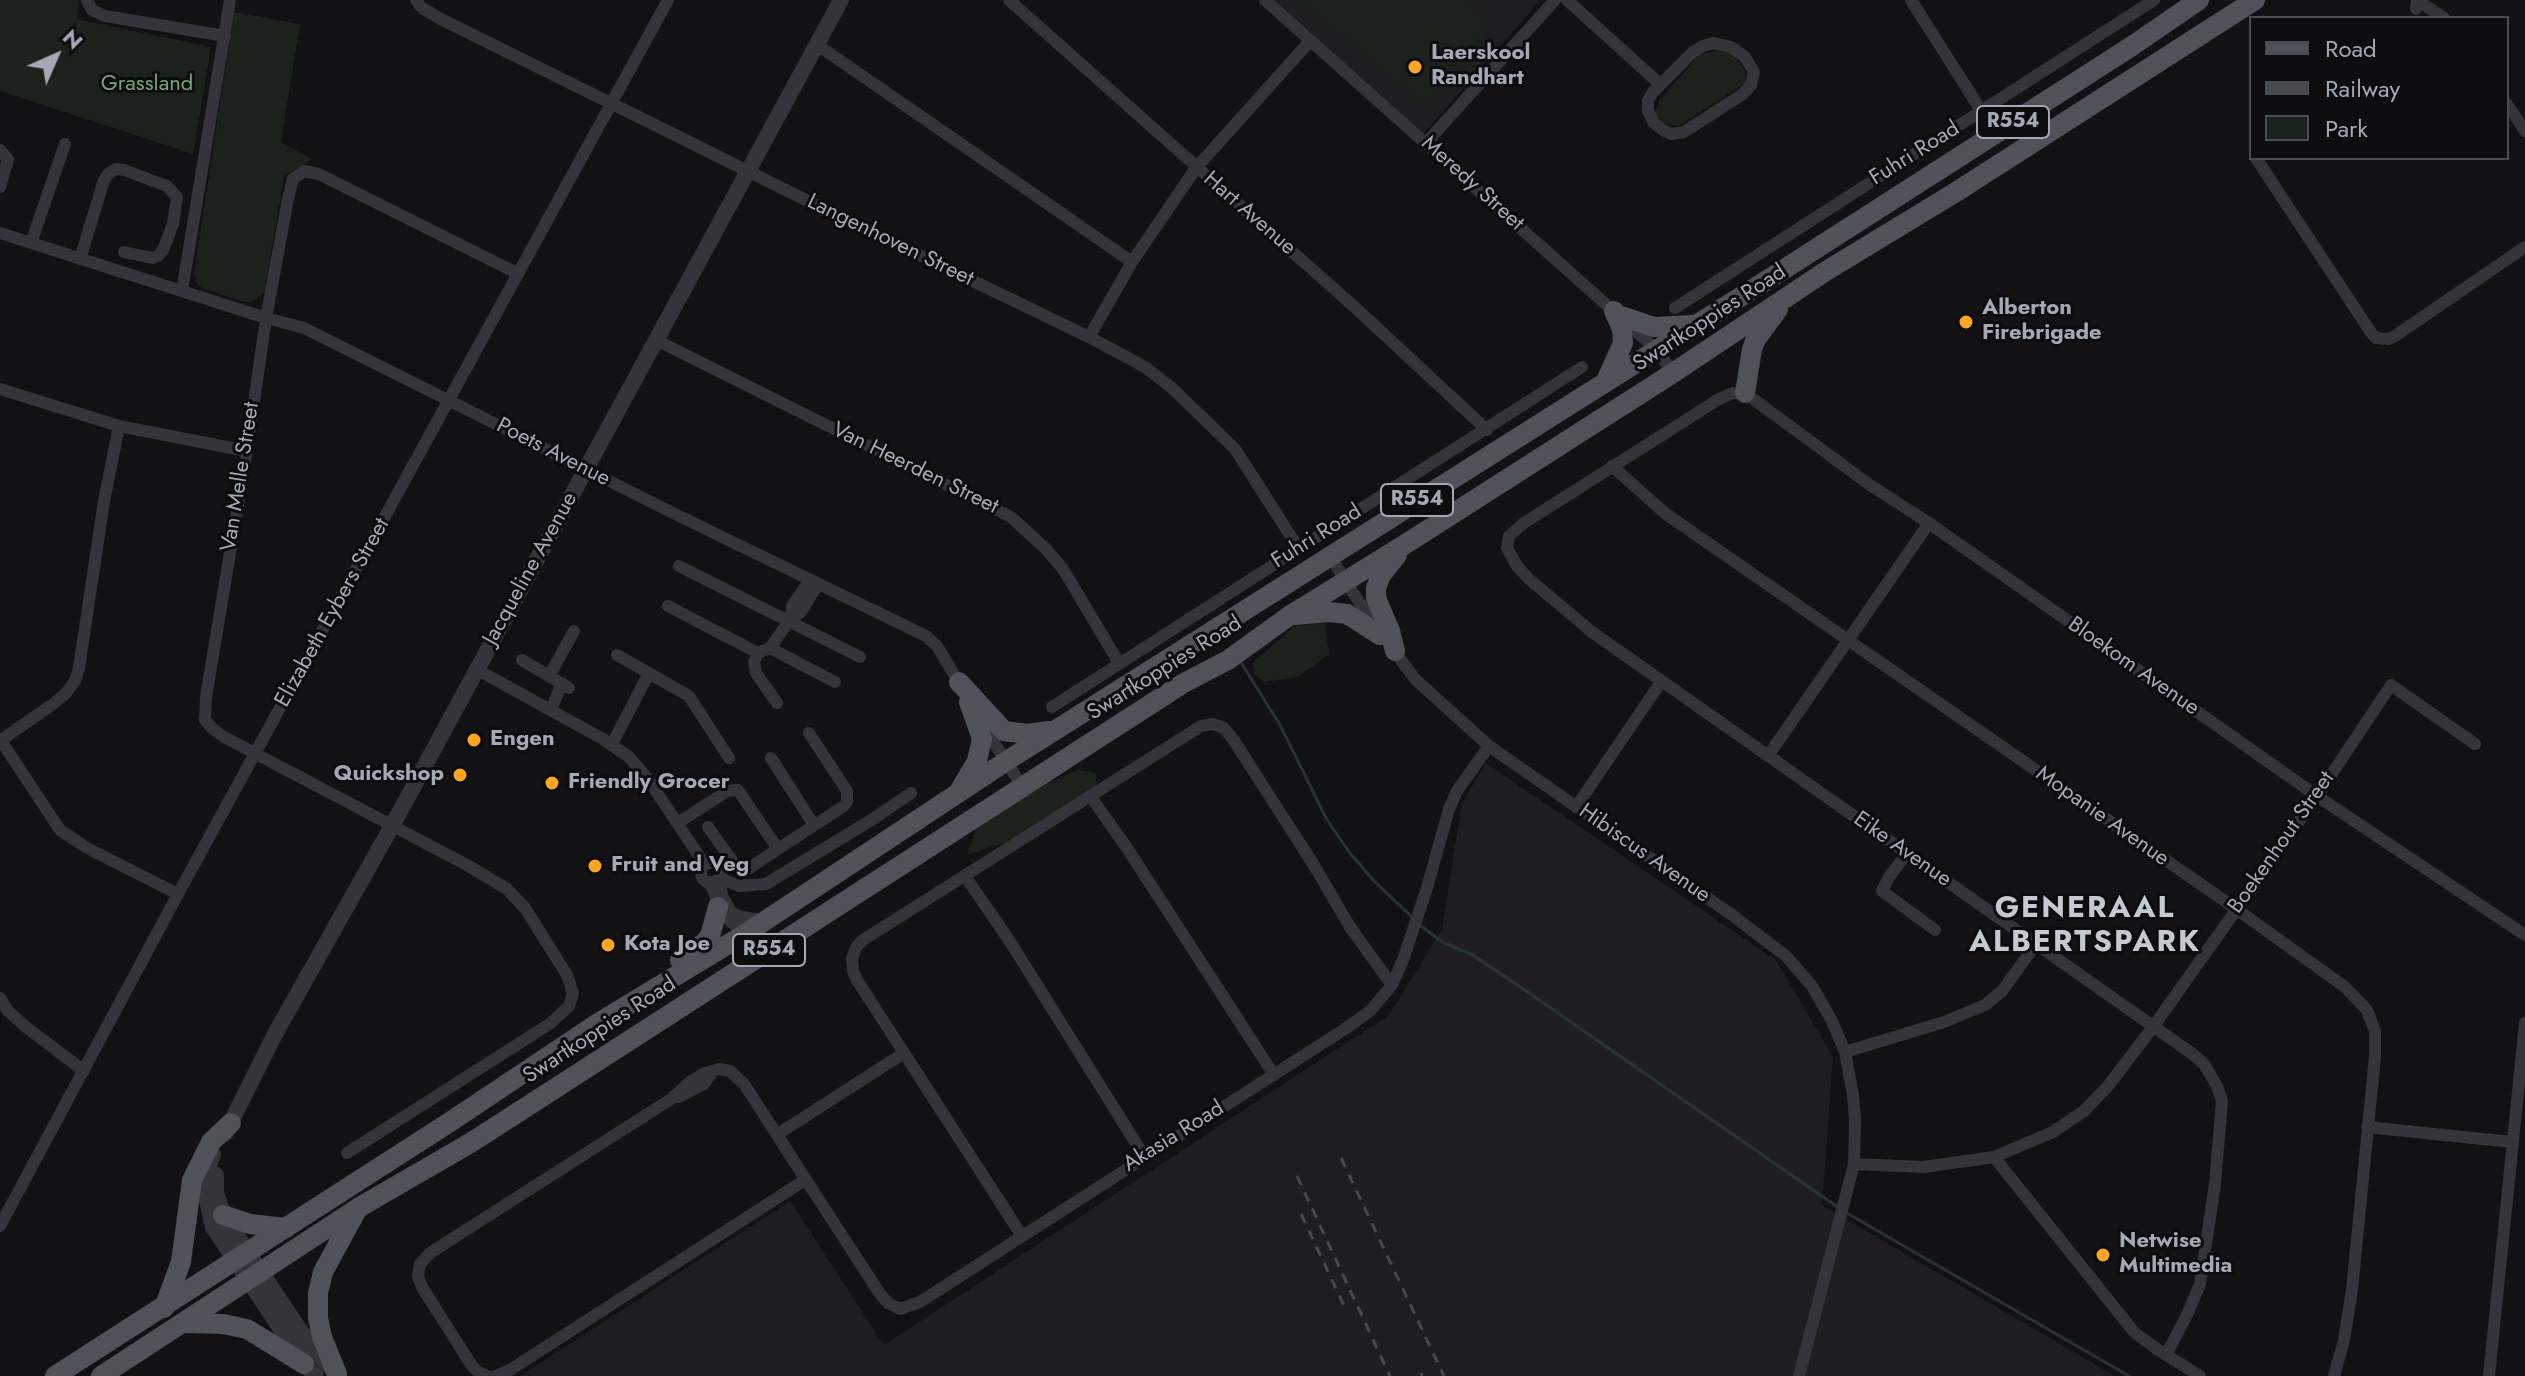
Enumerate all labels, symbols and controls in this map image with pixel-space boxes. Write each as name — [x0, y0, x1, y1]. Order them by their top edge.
north arrow — [16, 16, 96, 96]
legend — [2249, 16, 2509, 160]
text: N — [55, 22, 90, 57]
text: Road — [2325, 31, 2377, 66]
place label: Laerskool Randhart — [1431, 41, 1530, 92]
marker: Laerskool Randhart — [1406, 58, 1424, 76]
text: Railway — [2325, 71, 2400, 106]
park label: Grassland — [101, 72, 193, 98]
road number: R554 — [1977, 106, 2049, 138]
text: Park — [2325, 111, 2368, 146]
street label: Fuhri Road — [1865, 116, 1965, 192]
street label: Meredy Street — [1415, 131, 1529, 237]
street label: Hart Avenue — [1197, 167, 1301, 261]
street label: Langenhoven Street — [802, 189, 978, 293]
street label: Swartkoppies Road — [1629, 260, 1791, 378]
place label: Alberton Firebrigade — [1982, 296, 2102, 348]
marker: Alberton Firebrigade — [1957, 313, 1975, 331]
street label: Van Melle Street — [216, 400, 266, 554]
street label: Poets Avenue — [492, 413, 614, 493]
street label: Van Heerden Street — [828, 417, 1002, 521]
road number: R554 — [1381, 484, 1453, 516]
street label: Jacqueline Avenue — [478, 488, 584, 650]
street label: Fuhri Road — [1267, 499, 1367, 575]
street label: Elizabeth Eybers Street — [270, 514, 396, 712]
street label: Swartkoppies Road — [1083, 611, 1247, 727]
street label: Bloekom Avenue — [2062, 612, 2204, 722]
place label: Engen — [490, 727, 555, 753]
marker: Engen — [465, 731, 483, 749]
street label: Mopanie Avenue — [2030, 761, 2174, 873]
place label: Quickshop — [334, 762, 444, 788]
marker: Quickshop — [451, 766, 469, 784]
street label: Boekenhout Street — [2223, 767, 2341, 919]
place label: Friendly Grocer — [568, 770, 730, 796]
marker: Friendly Grocer — [543, 774, 561, 792]
street label: Hibiscus Avenue — [1573, 799, 1715, 909]
street label: Eike Avenue — [1848, 807, 1956, 893]
place label: Fruit and Veg — [611, 853, 749, 879]
marker: Fruit and Veg — [586, 857, 604, 875]
district label: GENERAAL ALBERTSPARK — [1969, 892, 2201, 962]
place label: Kota Joe — [624, 932, 710, 958]
road number: R554 — [733, 934, 805, 966]
marker: Kota Joe — [599, 936, 617, 954]
street label: Swartkoppies Road — [519, 972, 681, 1090]
street label: Akasia Road — [1119, 1096, 1229, 1178]
place label: Netwise Multimedia — [2119, 1229, 2232, 1280]
marker: Netwise Multimedia — [2094, 1246, 2112, 1264]

